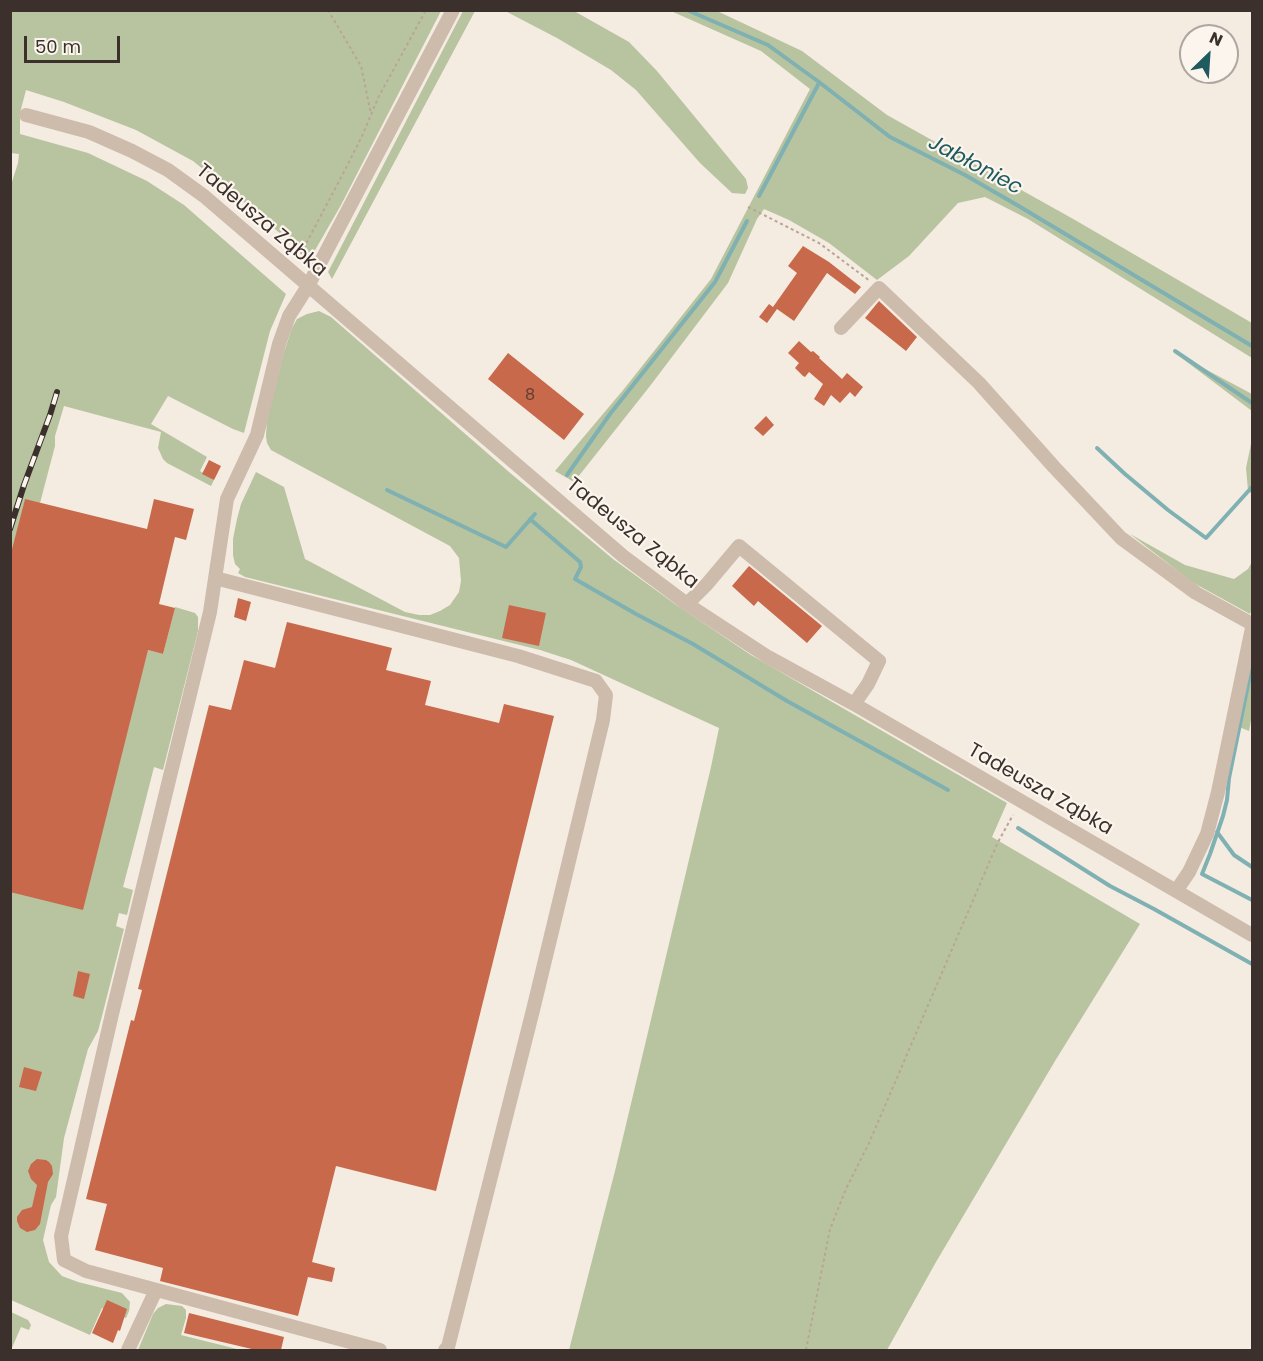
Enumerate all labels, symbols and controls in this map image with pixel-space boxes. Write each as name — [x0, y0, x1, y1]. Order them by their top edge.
scale bar — [27, 24, 123, 62]
north arrow — [1179, 24, 1239, 84]
text: N — [1206, 26, 1226, 52]
text: 50 m — [35, 34, 81, 59]
water label: Jabłoniec — [924, 131, 1026, 201]
street label: Tadeusza Ząbka — [191, 159, 331, 283]
house number: 8 — [525, 386, 535, 406]
street label: Tadeusza Ząbka — [561, 473, 703, 595]
street label: Tadeusza Ząbka — [963, 739, 1117, 841]

